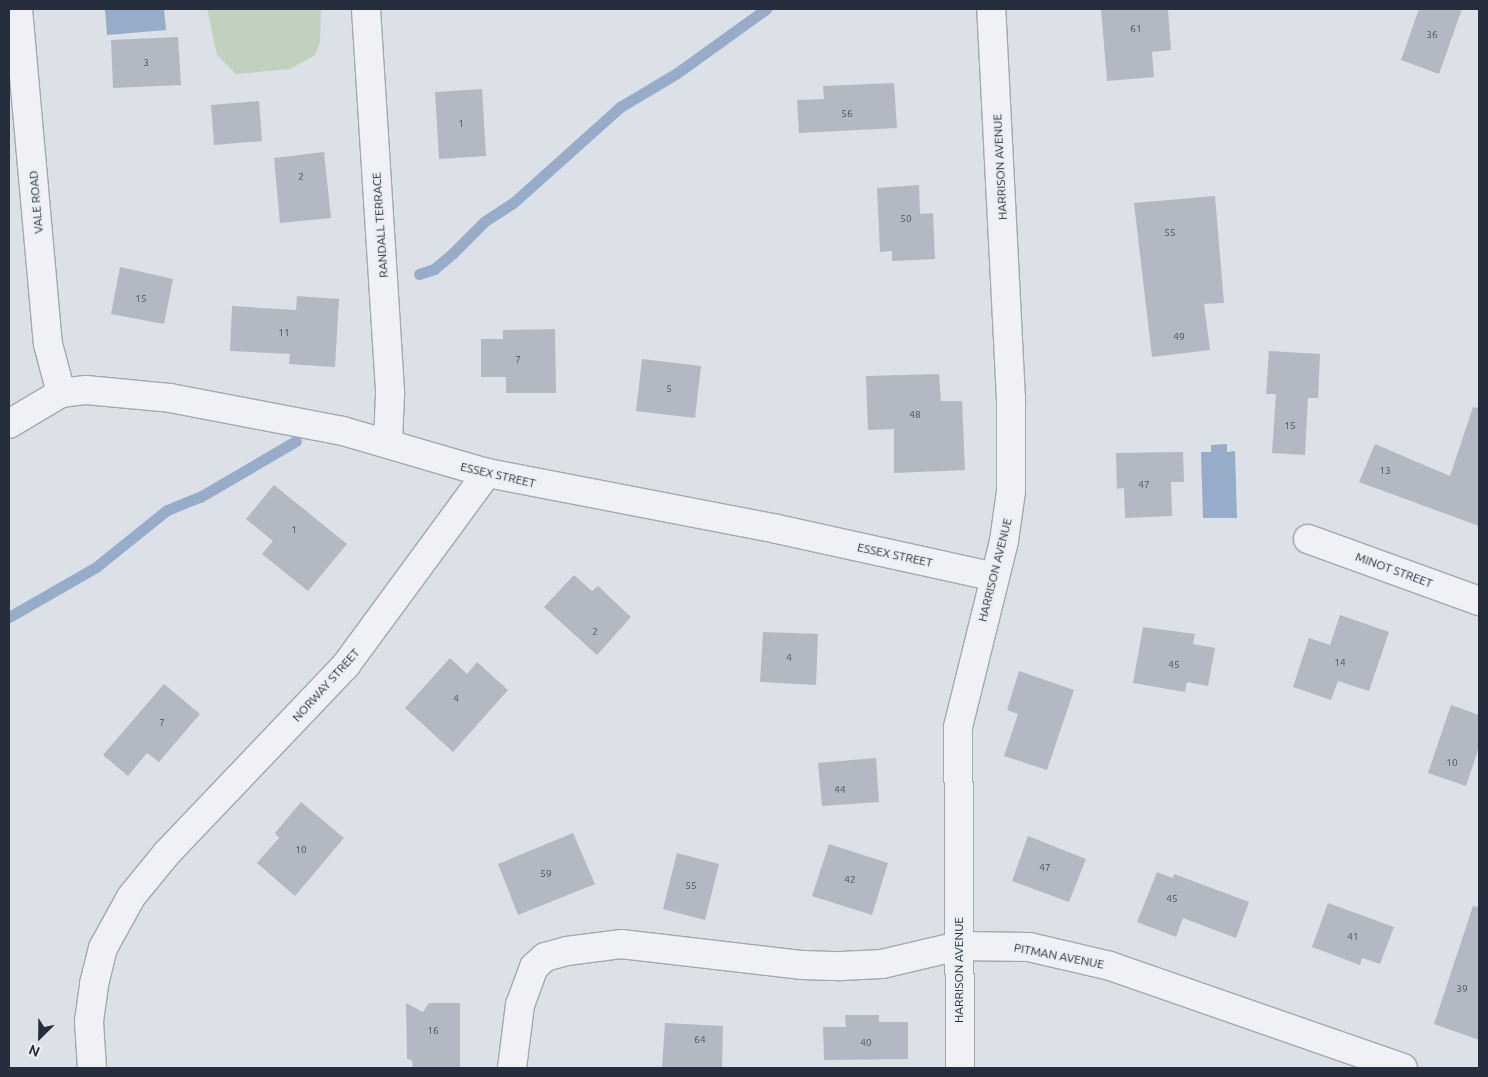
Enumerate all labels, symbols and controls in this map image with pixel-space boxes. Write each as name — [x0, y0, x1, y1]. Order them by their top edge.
house number: 61 — [1130, 23, 1142, 35]
house number: 36 — [1426, 29, 1438, 41]
house number: 3 — [143, 57, 149, 69]
house number: 56 — [841, 108, 853, 120]
street label: HARRISON AVENUE — [990, 114, 1010, 220]
house number: 1 — [458, 118, 464, 130]
street label: VALE ROAD — [26, 170, 46, 234]
house number: 2 — [298, 171, 304, 183]
street label: RANDALL TERRACE — [369, 172, 391, 278]
house number: 50 — [900, 213, 912, 225]
house number: 55 — [1164, 227, 1176, 239]
house number: 15 — [135, 293, 147, 305]
house number: 11 — [278, 327, 290, 339]
house number: 49 — [1173, 331, 1185, 343]
house number: 7 — [515, 354, 521, 366]
house number: 5 — [666, 383, 672, 395]
house number: 48 — [909, 409, 921, 421]
house number: 15 — [1284, 420, 1296, 432]
street label: ESSEX STREET — [459, 459, 537, 491]
house number: 13 — [1379, 465, 1391, 477]
house number: 47 — [1138, 479, 1150, 491]
street label: HARRISON AVENUE — [975, 517, 1015, 623]
house number: 1 — [291, 524, 297, 536]
street label: ESSEX STREET — [856, 540, 934, 570]
street label: MINOT STREET — [1353, 549, 1435, 591]
house number: 2 — [592, 626, 598, 638]
street label: NORWAY STREET — [289, 645, 363, 725]
house number: 4 — [786, 652, 792, 664]
house number: 14 — [1334, 657, 1346, 669]
house number: 45 — [1168, 659, 1180, 671]
house number: 4 — [453, 693, 459, 705]
house number: 7 — [159, 717, 165, 729]
house number: 10 — [1446, 757, 1458, 769]
house number: 44 — [834, 784, 846, 796]
house number: 10 — [295, 844, 307, 856]
house number: 47 — [1039, 862, 1051, 874]
house number: 59 — [540, 868, 552, 880]
house number: 42 — [844, 874, 856, 886]
house number: 55 — [685, 880, 697, 892]
house number: 45 — [1166, 893, 1178, 905]
street label: HARRISON AVENUE — [952, 917, 966, 1023]
house number: 41 — [1347, 931, 1359, 943]
street label: PITMAN AVENUE — [1013, 940, 1105, 972]
house number: 39 — [1456, 983, 1468, 995]
north arrow — [15, 1012, 65, 1062]
house number: 16 — [427, 1025, 439, 1037]
house number: 64 — [694, 1034, 706, 1046]
house number: 40 — [860, 1037, 872, 1049]
text: N — [26, 1041, 42, 1060]

